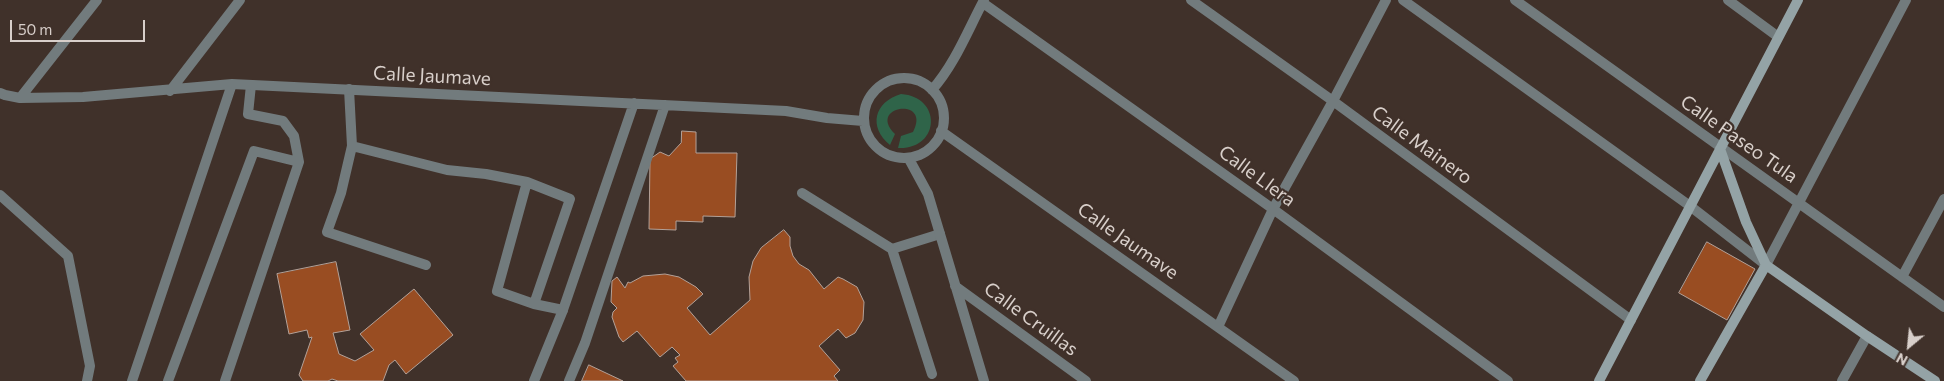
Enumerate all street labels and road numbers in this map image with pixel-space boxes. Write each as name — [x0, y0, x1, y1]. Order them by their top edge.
street label: Calle Jaumave — [372, 62, 492, 90]
street label: Calle Paseo Tula — [1676, 90, 1802, 188]
street label: Calle Mainero — [1367, 101, 1477, 189]
street label: Calle Llera — [1214, 141, 1300, 211]
street label: Calle Jaumave — [1073, 198, 1183, 284]
street label: Calle Cruillas — [980, 277, 1082, 361]

